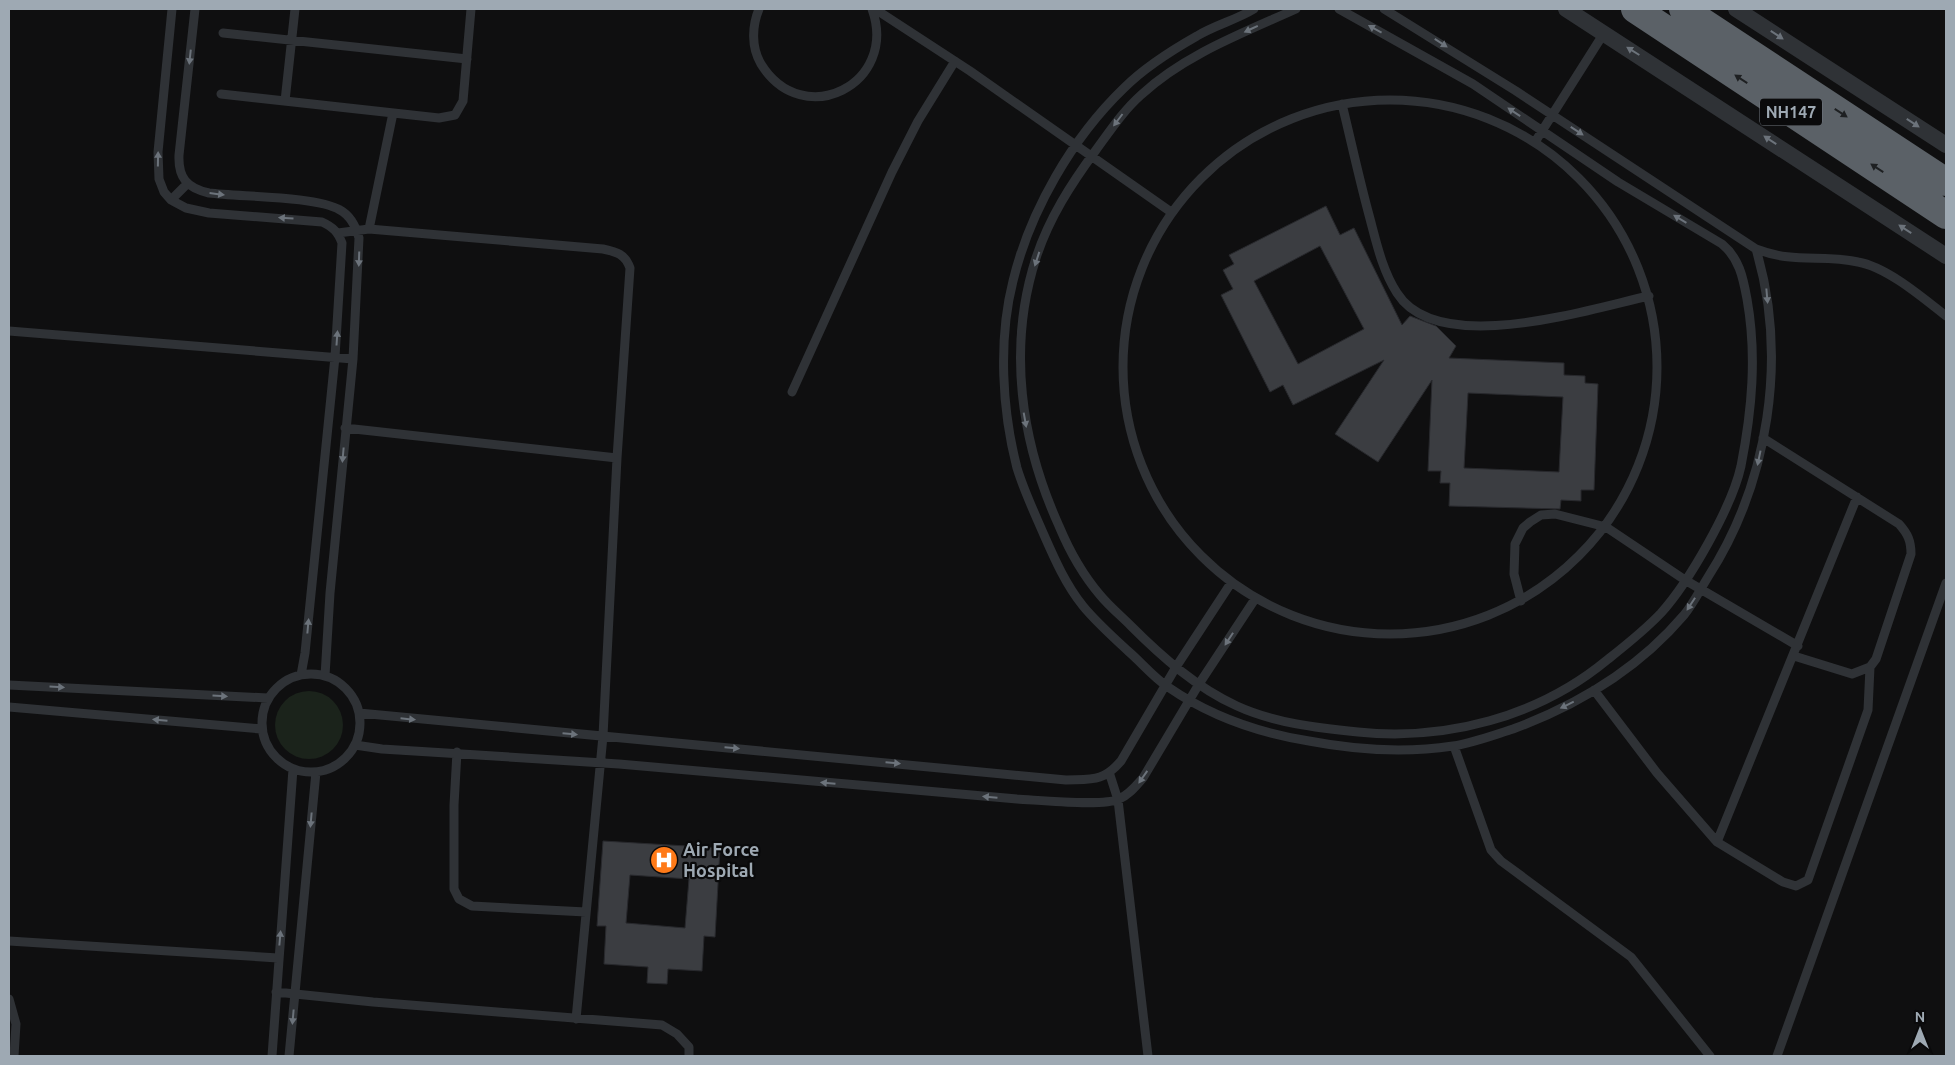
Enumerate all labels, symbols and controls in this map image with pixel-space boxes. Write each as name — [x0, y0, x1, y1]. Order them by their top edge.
one-way arrow — [1367, 25, 1382, 33]
one-way arrow — [1244, 26, 1258, 34]
one-way arrow — [1770, 30, 1783, 40]
one-way arrow — [1434, 38, 1447, 48]
one-way arrow — [1627, 46, 1640, 56]
one-way arrow — [186, 50, 194, 66]
one-way arrow — [1734, 74, 1747, 84]
road number: NH147 — [1760, 98, 1822, 125]
one-way arrow — [1508, 107, 1521, 116]
one-way arrow — [1834, 108, 1848, 118]
one-way arrow — [1113, 113, 1124, 126]
one-way arrow — [1907, 119, 1920, 128]
one-way arrow — [1571, 127, 1584, 136]
one-way arrow — [1763, 135, 1776, 145]
one-way arrow — [154, 150, 162, 166]
one-way arrow — [1870, 163, 1883, 173]
one-way arrow — [210, 190, 226, 198]
one-way arrow — [278, 214, 294, 222]
one-way arrow — [1674, 214, 1687, 223]
one-way arrow — [1899, 224, 1912, 234]
one-way arrow — [355, 251, 363, 267]
one-way arrow — [1032, 252, 1040, 267]
one-way arrow — [1763, 289, 1771, 305]
one-way arrow — [333, 330, 341, 346]
one-way arrow — [1021, 412, 1029, 428]
one-way arrow — [339, 448, 347, 464]
one-way arrow — [1755, 450, 1763, 465]
one-way arrow — [1687, 597, 1696, 611]
one-way arrow — [304, 618, 312, 634]
one-way arrow — [1224, 633, 1233, 646]
one-way arrow — [50, 684, 66, 692]
one-way arrow — [212, 692, 228, 700]
one-way arrow — [1559, 701, 1574, 709]
one-way arrow — [400, 715, 416, 723]
one-way arrow — [152, 716, 168, 724]
one-way arrow — [562, 730, 578, 738]
one-way arrow — [724, 744, 740, 752]
one-way arrow — [886, 760, 902, 768]
one-way arrow — [1138, 770, 1148, 784]
one-way arrow — [820, 778, 836, 786]
one-way arrow — [982, 792, 998, 800]
one-way arrow — [307, 813, 315, 829]
place label: Air Force Hospital — [683, 839, 759, 880]
hospital icon: Air Force Hospital — [649, 845, 679, 875]
one-way arrow — [276, 929, 284, 945]
north arrow — [1895, 1005, 1945, 1055]
one-way arrow — [288, 1009, 296, 1025]
text: N — [1915, 1009, 1925, 1025]

